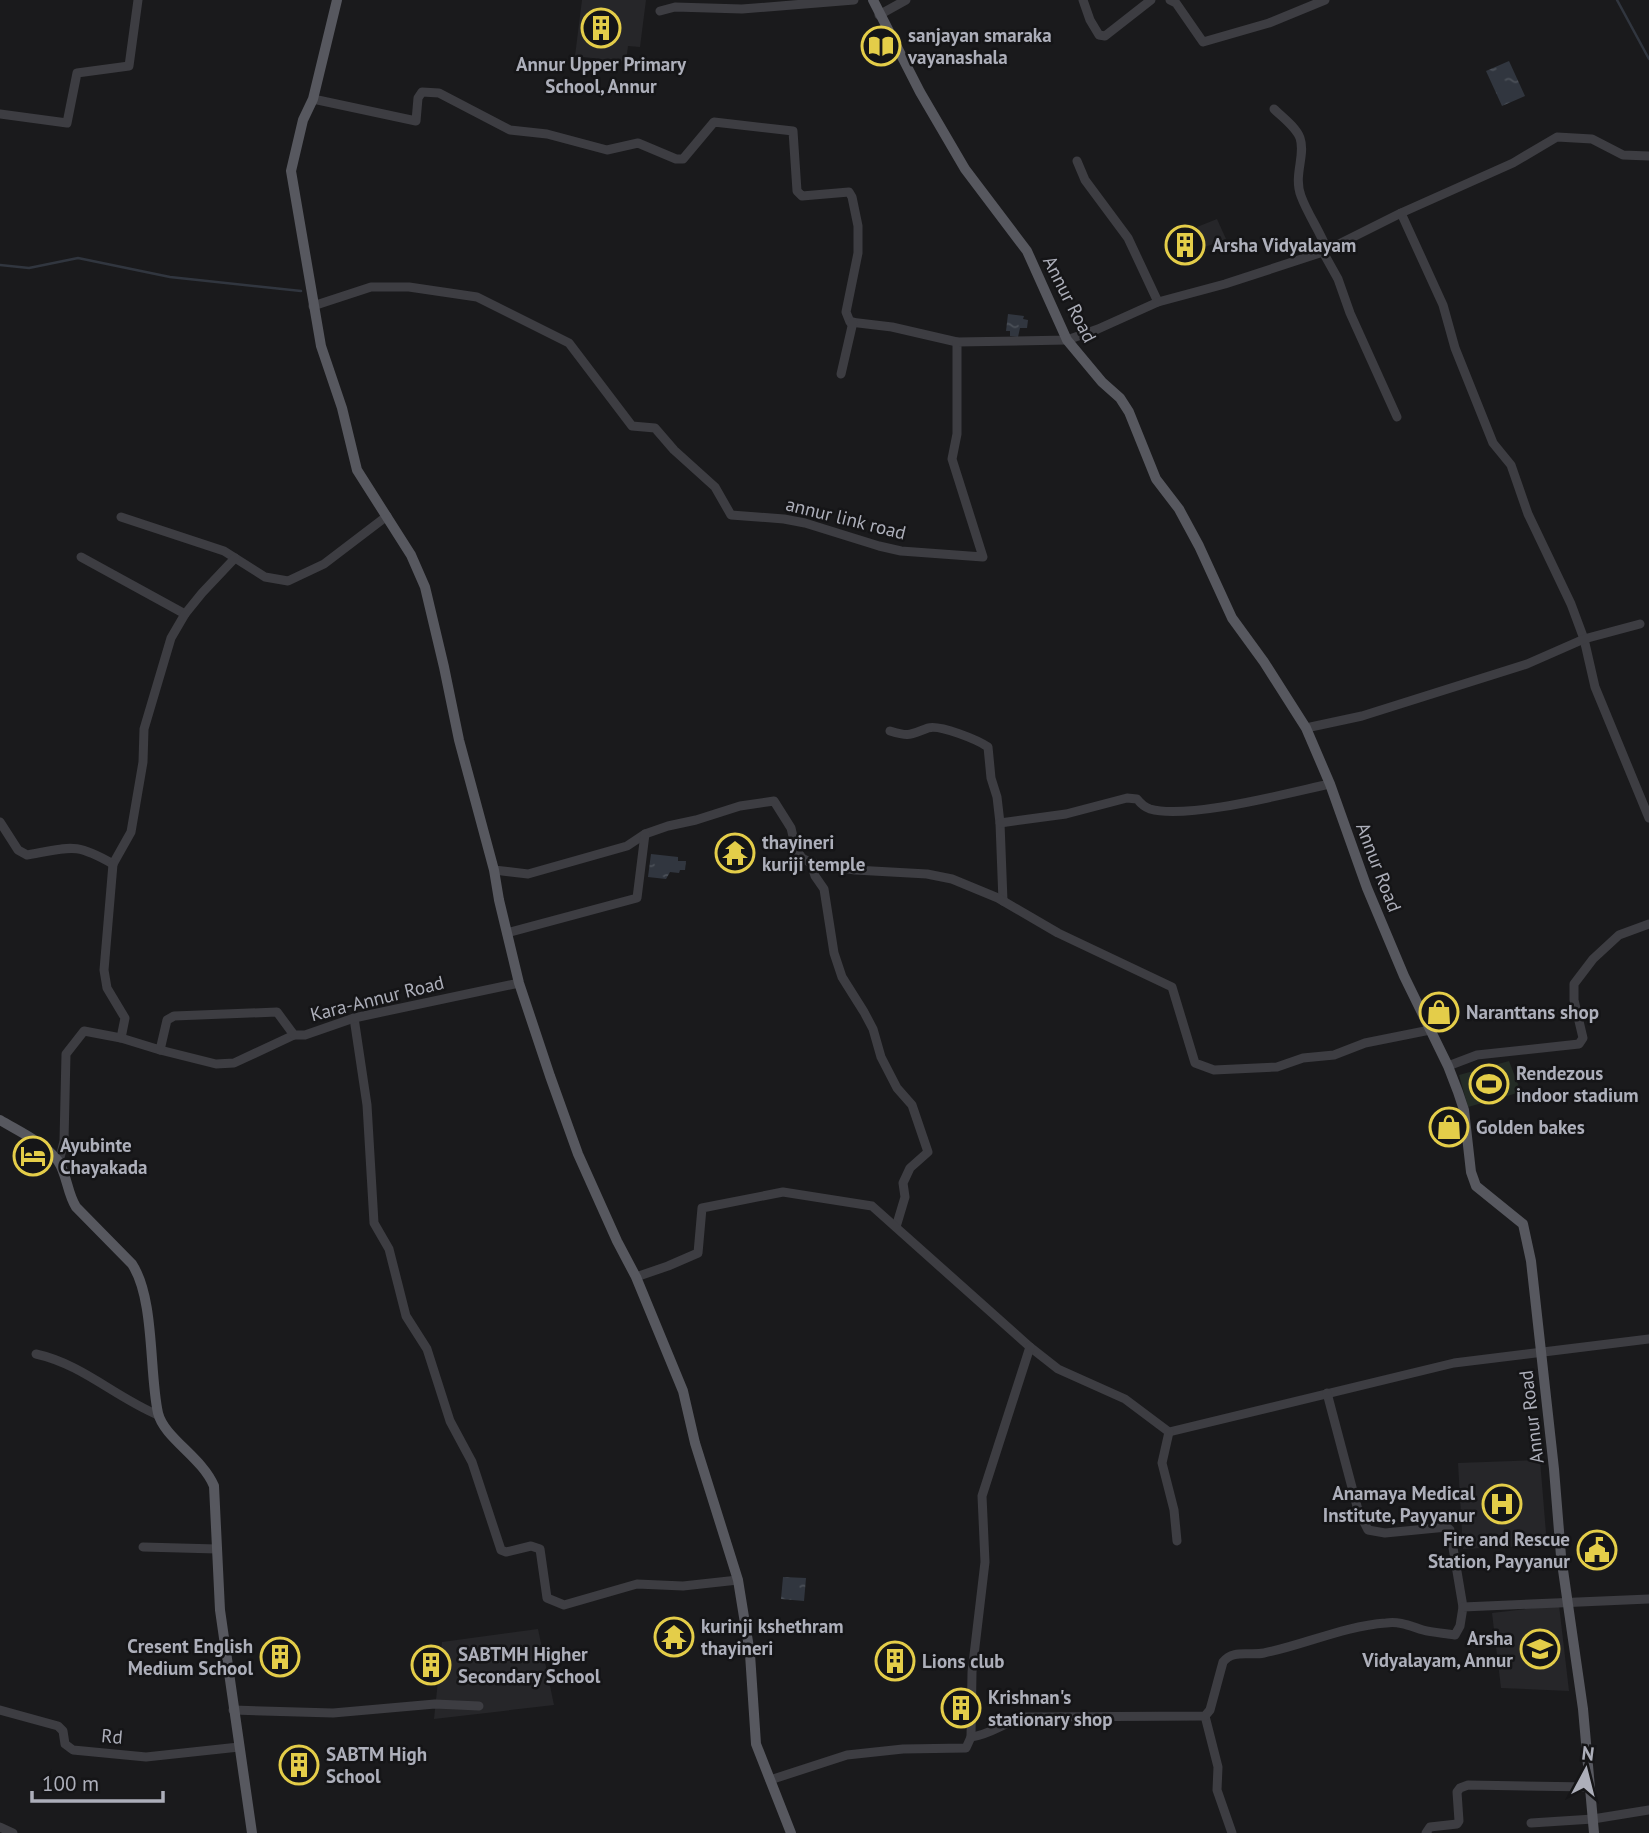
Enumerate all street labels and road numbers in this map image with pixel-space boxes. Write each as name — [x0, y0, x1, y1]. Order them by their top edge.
street label: Annur Road — [1038, 252, 1102, 346]
street label: annur link road — [783, 491, 909, 545]
street label: Annur Road — [1351, 819, 1407, 915]
street label: Kara-Annur Road — [308, 970, 446, 1026]
street label: Annur Road — [1513, 1369, 1549, 1465]
street label: Rd — [100, 1723, 124, 1749]

